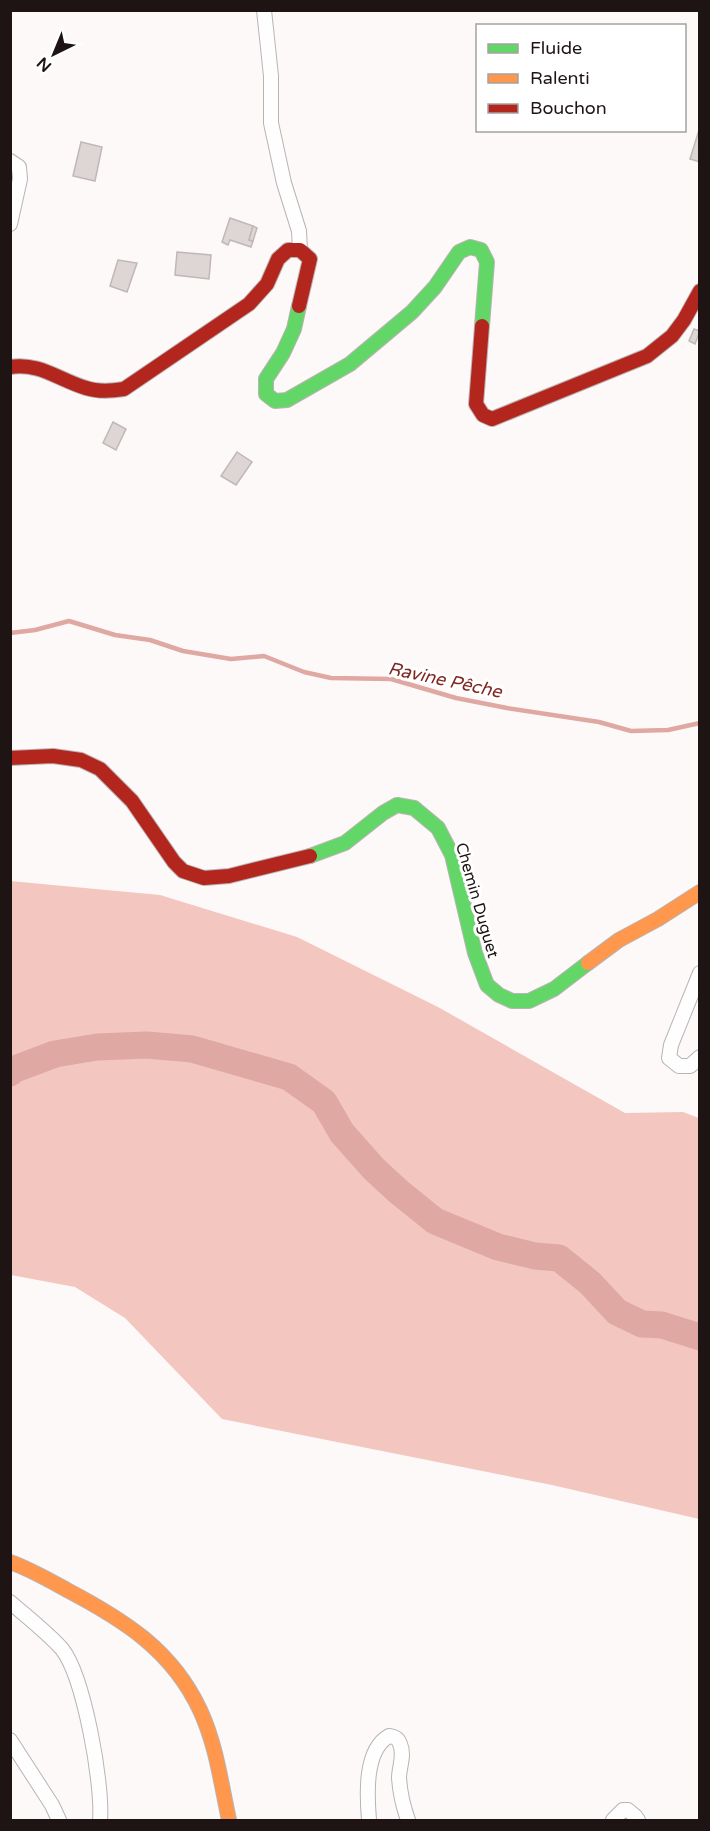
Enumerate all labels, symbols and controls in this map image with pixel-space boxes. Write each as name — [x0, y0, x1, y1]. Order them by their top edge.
north arrow — [24, 24, 84, 84]
legend — [476, 24, 686, 132]
text: Fluide — [530, 37, 582, 59]
text: N — [33, 53, 56, 76]
text: Ralenti — [530, 67, 590, 89]
text: Bouchon — [530, 97, 607, 119]
water label: Ravine Pêche — [386, 657, 505, 703]
street label: Chemin Duguet — [451, 840, 503, 960]

